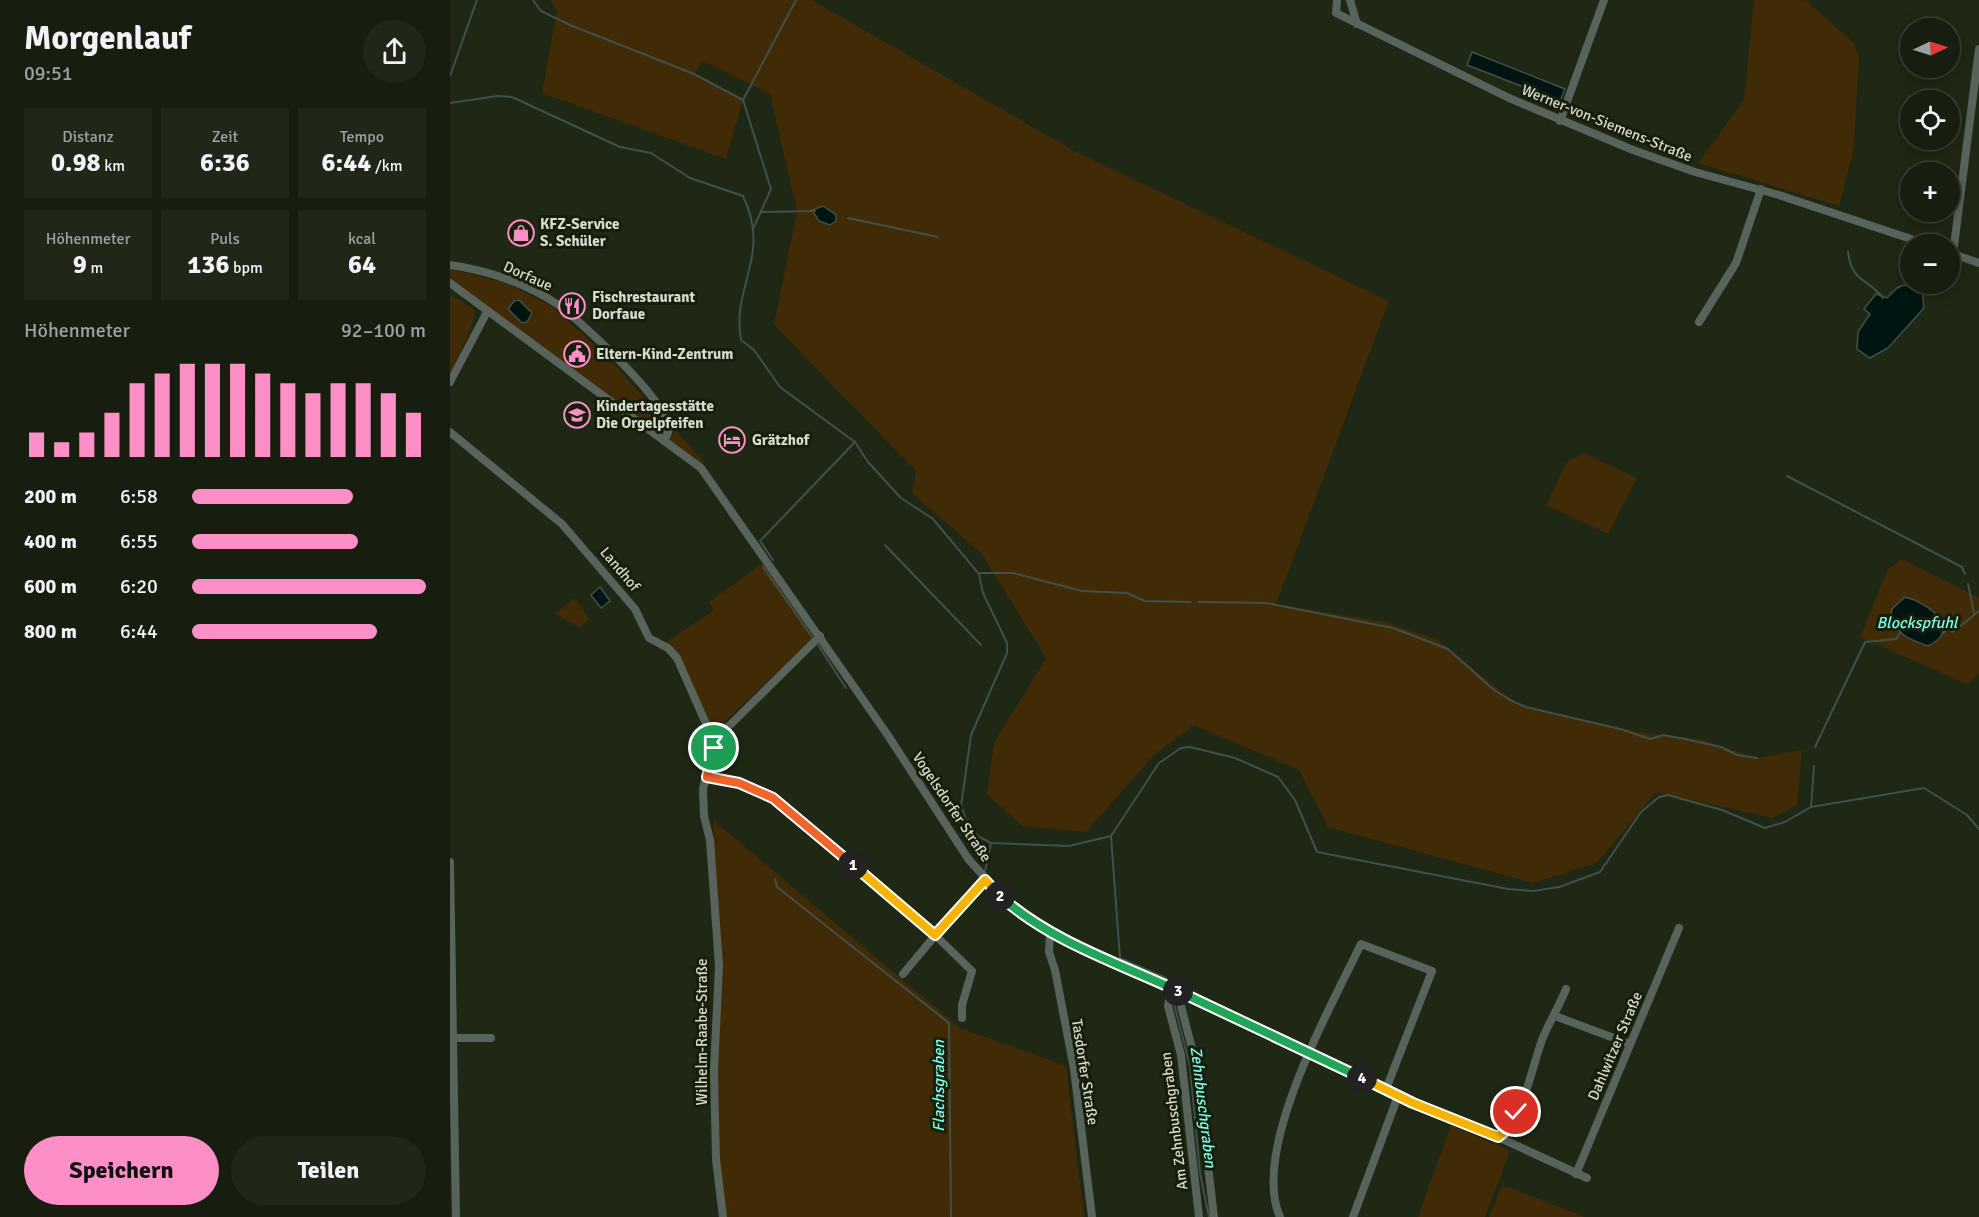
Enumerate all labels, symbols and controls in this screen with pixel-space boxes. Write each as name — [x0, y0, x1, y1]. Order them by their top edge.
text: Morgenlauf — [24, 18, 191, 59]
north arrow — [1900, 18, 1960, 78]
map controls — [1900, 18, 1960, 294]
button: share — [363, 20, 426, 83]
text: 09:51 — [24, 61, 73, 86]
street label: Werner-von-Siemens-Straße — [1519, 80, 1695, 166]
button: locate — [1900, 90, 1960, 150]
text: Distanz — [62, 127, 114, 147]
text: Zeit — [212, 127, 238, 147]
text: Tempo — [340, 127, 384, 147]
text: 0.98 — [51, 147, 101, 179]
text: 6:36 — [200, 147, 250, 179]
text: 6:44 — [322, 147, 371, 179]
text: km — [101, 156, 125, 176]
text: /km — [371, 156, 402, 176]
button: + — [1900, 162, 1960, 222]
place label: KFZ-Service S. Schüler — [540, 215, 619, 250]
shop icon: KFZ-Service S. Schüler — [506, 218, 536, 248]
text: Höhenmeter — [46, 229, 130, 249]
text: Puls — [210, 229, 240, 249]
text: kcal — [348, 229, 376, 249]
button: − — [1900, 234, 1960, 294]
text: 9 — [73, 249, 87, 281]
text: 136 — [187, 249, 229, 281]
text: 64 — [348, 249, 376, 281]
street label: Dorfaue — [501, 257, 555, 295]
text: m — [87, 258, 103, 278]
text: bpm — [229, 258, 263, 278]
place label: Fischrestaurant Dorfaue — [592, 288, 695, 323]
restaurant icon: Fischrestaurant Dorfaue — [557, 291, 587, 321]
text: Höhenmeter — [24, 318, 130, 343]
text: 92–100 m — [341, 318, 426, 343]
public building icon: Eltern-Kind-Zentrum — [562, 339, 592, 369]
place label: Eltern-Kind-Zentrum — [596, 345, 733, 363]
place label: Kindertagesstätte Die Orgelpfeifen — [596, 397, 714, 432]
school or university icon: Kindertagesstätte Die Orgelpfeifen — [562, 400, 592, 430]
hotel icon: Grätzhof — [717, 425, 747, 455]
place label: Grätzhof — [752, 431, 811, 449]
text: 200 m — [24, 484, 77, 509]
text: 6:58 — [120, 484, 158, 509]
text: 400 m — [24, 529, 77, 554]
text: 6:55 — [120, 529, 158, 554]
street label: Landhof — [596, 543, 644, 596]
text: 600 m — [24, 574, 77, 599]
text: 6:20 — [120, 574, 158, 599]
water label: Blockspfuhl — [1876, 613, 1959, 633]
text: 800 m — [24, 619, 77, 644]
text: 6:44 — [120, 619, 158, 644]
pin — [688, 722, 739, 773]
icon: arrive — [697, 731, 730, 764]
street label: Vogelsdorfer Straße — [909, 749, 995, 865]
pin: 1 — [838, 850, 868, 880]
text: 1 — [849, 855, 857, 875]
pin: 2 — [985, 881, 1015, 911]
text: 2 — [996, 886, 1004, 906]
street label: Wilhelm-Raabe-Straße — [693, 959, 711, 1105]
pin: 3 — [1163, 976, 1193, 1006]
text: 3 — [1174, 981, 1182, 1001]
street label: Dahlwitzer Straße — [1584, 989, 1646, 1103]
street label: Tasdorfer Straße — [1068, 1018, 1102, 1126]
water label: Flachsgraben — [929, 1039, 949, 1132]
water label: Zehnbuschgraben — [1186, 1045, 1221, 1170]
street label: Am Zehnbuschgraben — [1157, 1051, 1191, 1191]
pin: 4 — [1347, 1063, 1377, 1093]
text: 4 — [1358, 1068, 1366, 1088]
pin — [1490, 1086, 1541, 1137]
icon: check — [1499, 1095, 1532, 1128]
button: Speichern — [24, 1136, 219, 1205]
button: Teilen — [231, 1136, 426, 1205]

